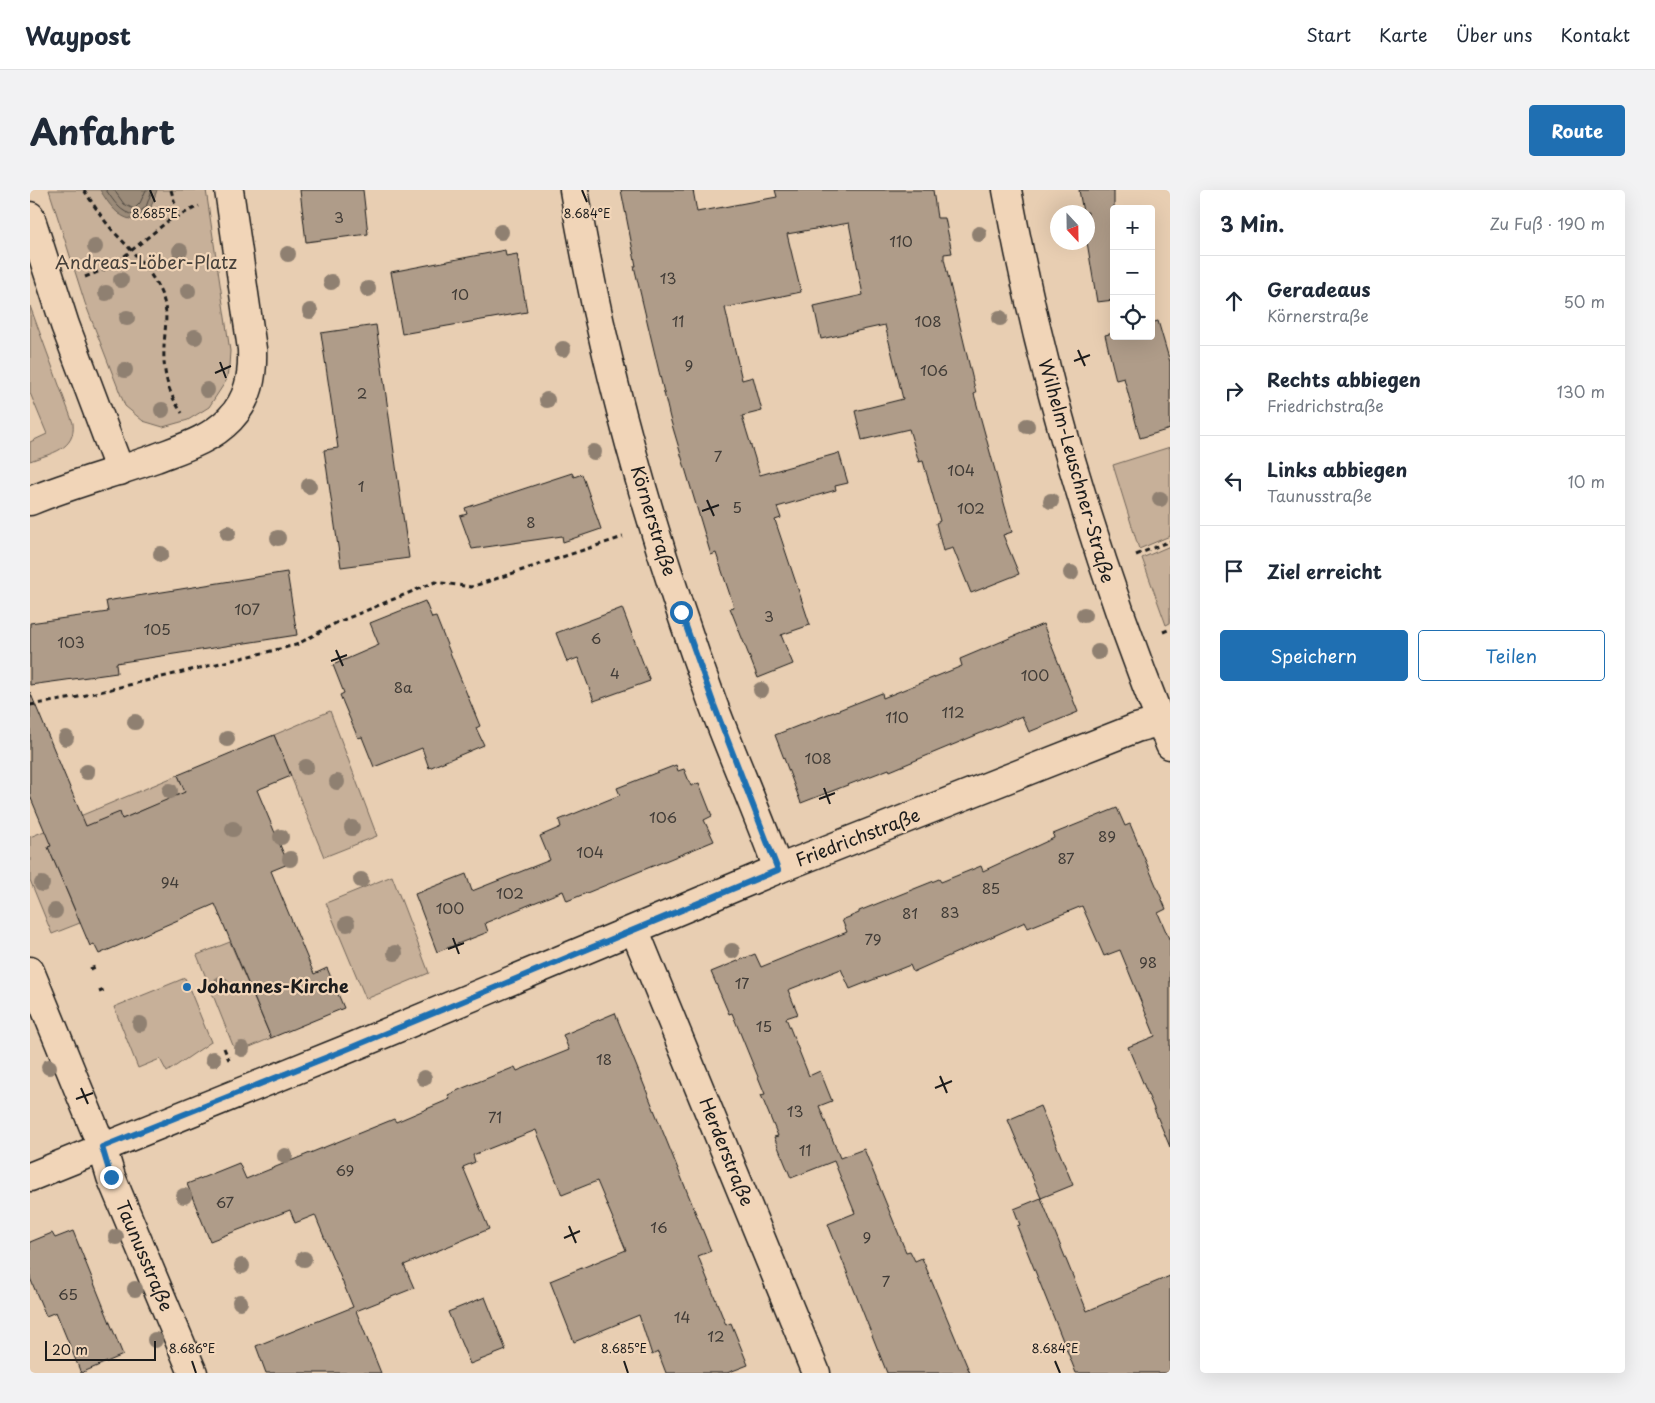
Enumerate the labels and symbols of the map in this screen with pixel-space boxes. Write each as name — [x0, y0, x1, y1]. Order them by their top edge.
text: 8.685°E — [132, 204, 178, 222]
text: 8.684°E — [564, 204, 610, 222]
house number: 3 — [334, 205, 344, 228]
north arrow — [1050, 205, 1095, 250]
house number: 110 — [889, 229, 913, 252]
park label: Andreas-Löber-Platz — [55, 248, 237, 275]
house number: 13 — [660, 266, 676, 289]
house number: 10 — [451, 282, 469, 305]
house number: 11 — [672, 309, 684, 332]
house number: 108 — [914, 309, 942, 332]
house number: 9 — [685, 353, 693, 376]
street label: Wilhelm-Leuschner-Straße — [1032, 355, 1122, 586]
house number: 106 — [920, 358, 948, 381]
house number: 2 — [357, 381, 367, 404]
house number: 7 — [714, 444, 723, 467]
house number: 104 — [947, 458, 975, 481]
street label: Körnerstraße — [625, 462, 684, 579]
house number: 1 — [358, 474, 364, 497]
house number: 5 — [732, 495, 742, 518]
house number: 102 — [957, 496, 985, 519]
house number: 8 — [526, 510, 536, 533]
house number: 107 — [234, 597, 260, 620]
route start — [670, 601, 693, 624]
house number: 3 — [764, 604, 774, 627]
house number: 105 — [143, 617, 171, 640]
house number: 6 — [591, 626, 601, 649]
house number: 103 — [57, 630, 85, 653]
house number: 4 — [610, 661, 620, 684]
house number: 100 — [1021, 663, 1049, 686]
house number: 8a — [394, 675, 413, 698]
house number: 112 — [941, 700, 965, 723]
house number: 110 — [885, 705, 909, 728]
house number: 108 — [804, 746, 832, 769]
street label: Friedrichstraße — [791, 800, 924, 873]
house number: 106 — [649, 805, 677, 828]
house number: 89 — [1098, 824, 1116, 847]
house number: 104 — [576, 840, 604, 863]
house number: 87 — [1057, 846, 1075, 869]
house number: 94 — [161, 870, 179, 893]
house number: 85 — [982, 876, 1000, 899]
house number: 102 — [496, 881, 524, 904]
house number: 100 — [436, 896, 464, 919]
house number: 83 — [940, 900, 960, 923]
house number: 81 — [902, 901, 918, 924]
house number: 79 — [864, 927, 882, 950]
house number: 98 — [1139, 950, 1157, 973]
house number: 17 — [735, 971, 749, 994]
place label: Johannes-Kirche — [197, 972, 349, 999]
marker: Johannes-Kirche — [181, 981, 193, 993]
house number: 15 — [756, 1014, 772, 1037]
house number: 18 — [596, 1047, 612, 1070]
street label: Herderstraße — [693, 1093, 761, 1210]
house number: 13 — [787, 1099, 803, 1122]
house number: 71 — [488, 1105, 502, 1128]
house number: 11 — [799, 1138, 811, 1161]
house number: 69 — [336, 1158, 354, 1181]
route end — [100, 1166, 123, 1189]
house number: 67 — [216, 1190, 235, 1213]
street label: Taunusstraße — [110, 1196, 181, 1315]
house number: 16 — [650, 1215, 668, 1238]
house number: 9 — [863, 1225, 871, 1248]
house number: 7 — [882, 1269, 891, 1292]
house number: 65 — [58, 1282, 78, 1305]
house number: 14 — [674, 1305, 690, 1328]
house number: 12 — [707, 1324, 725, 1347]
scale bar — [45, 1338, 156, 1361]
text: 8.686°E — [169, 1339, 215, 1357]
text: 8.685°E — [601, 1339, 647, 1357]
text: 8.684°E — [1032, 1339, 1078, 1357]

